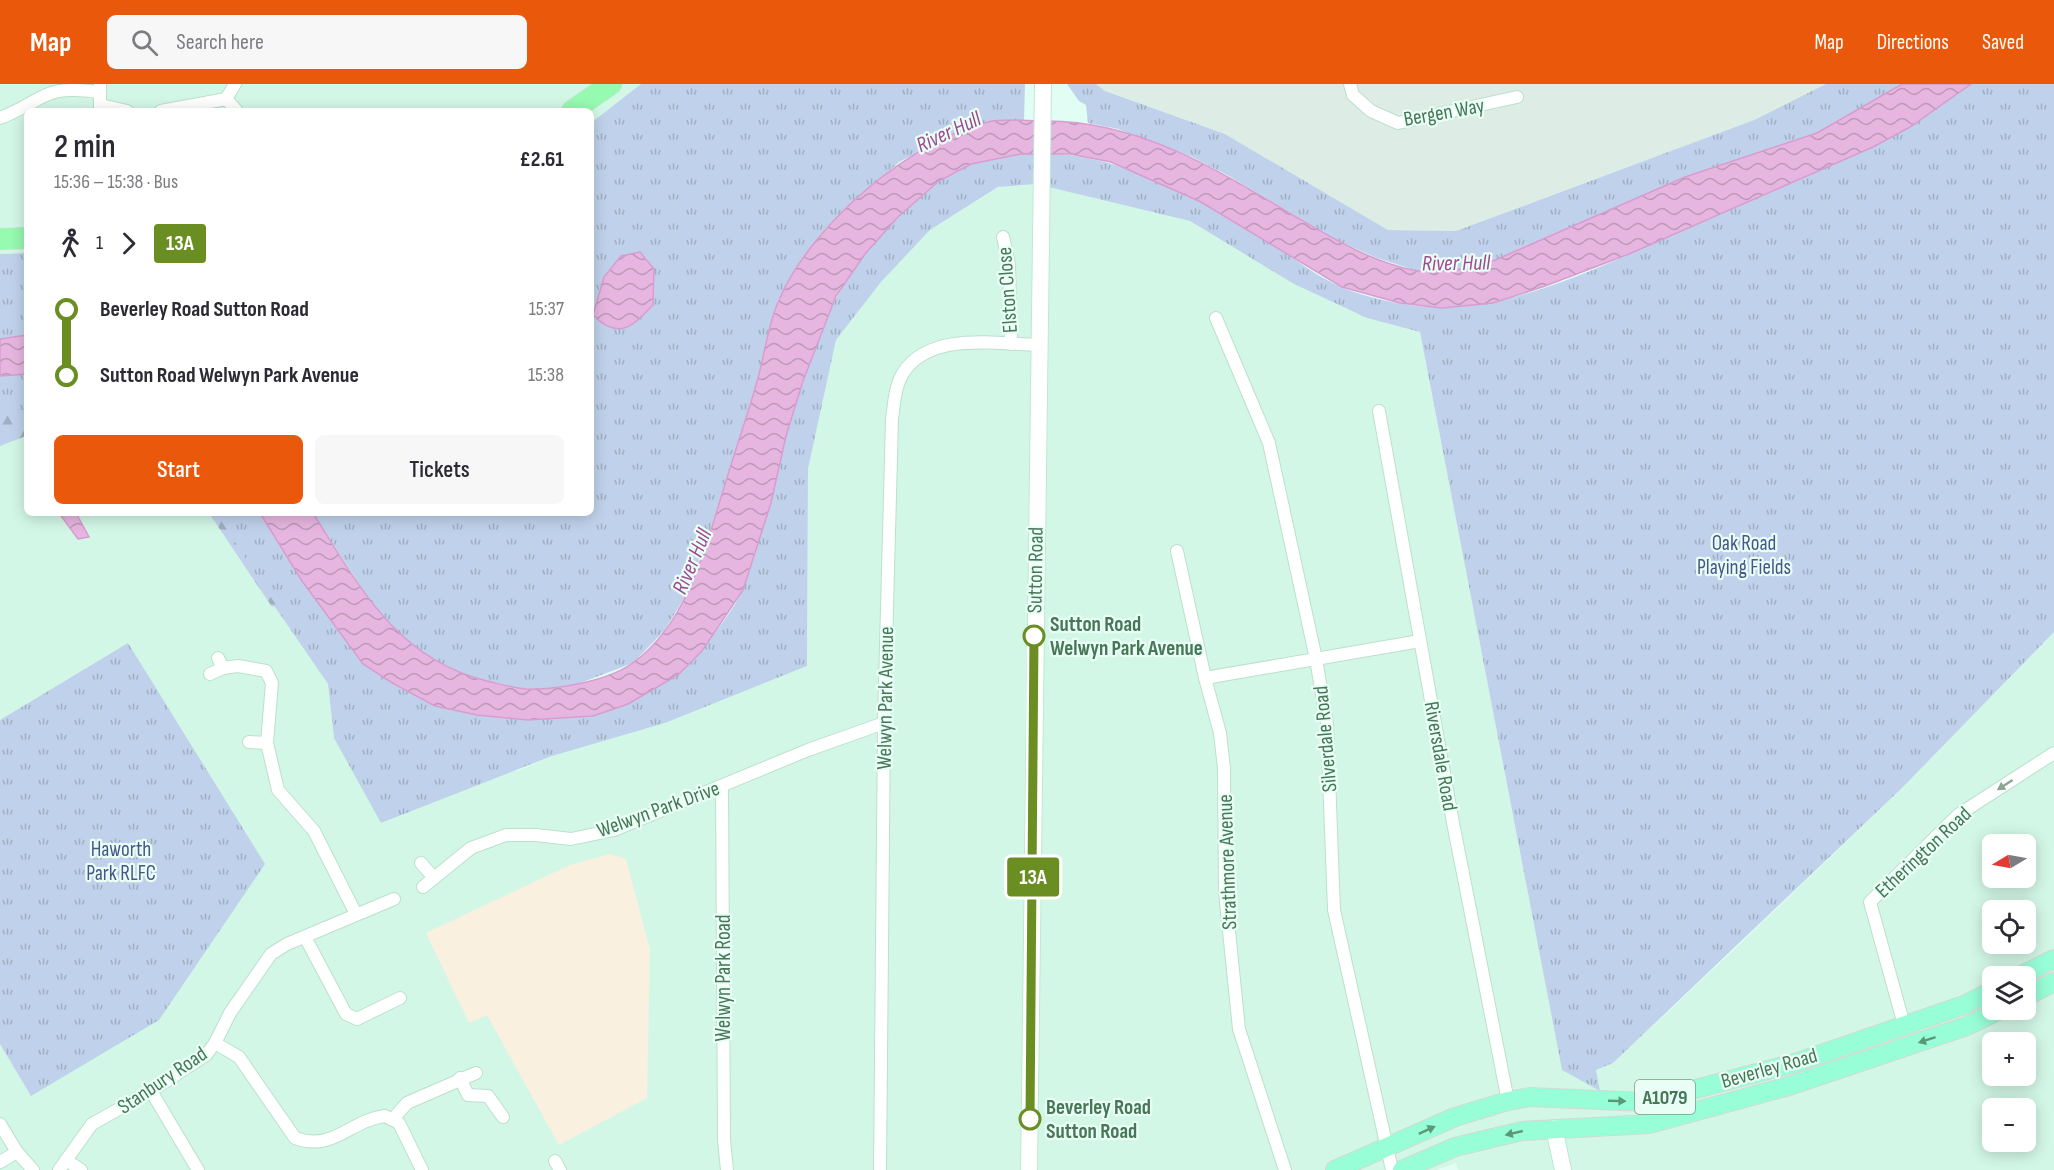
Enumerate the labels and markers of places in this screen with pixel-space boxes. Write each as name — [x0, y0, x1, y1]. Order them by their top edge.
place label: Sutton Road Welwyn Park Avenue — [1050, 612, 1203, 661]
marker: Sutton Road Welwyn Park Avenue — [1023, 625, 1045, 647]
place label: Beverley Road Sutton Road — [1046, 1095, 1151, 1144]
marker: Beverley Road Sutton Road — [1019, 1108, 1041, 1130]

